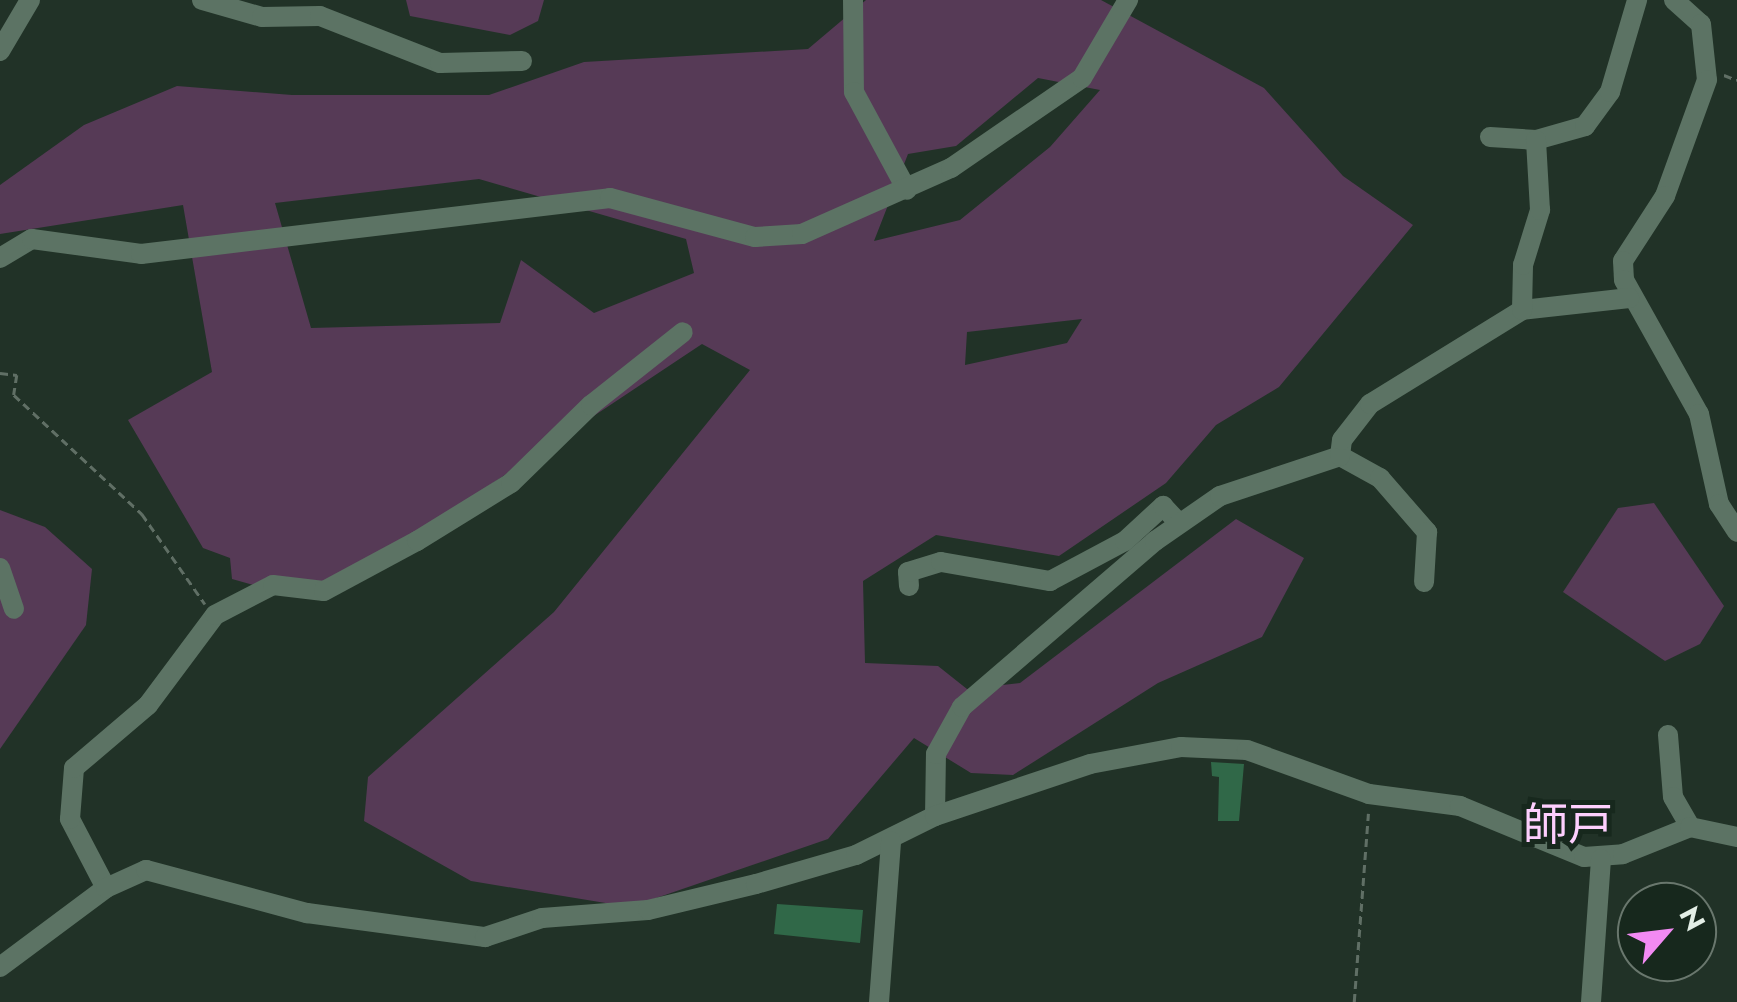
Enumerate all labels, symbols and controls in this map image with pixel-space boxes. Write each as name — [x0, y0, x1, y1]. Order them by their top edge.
district label: 師戸 — [1523, 798, 1613, 852]
north arrow — [1617, 882, 1717, 982]
text: N — [1669, 899, 1715, 938]

